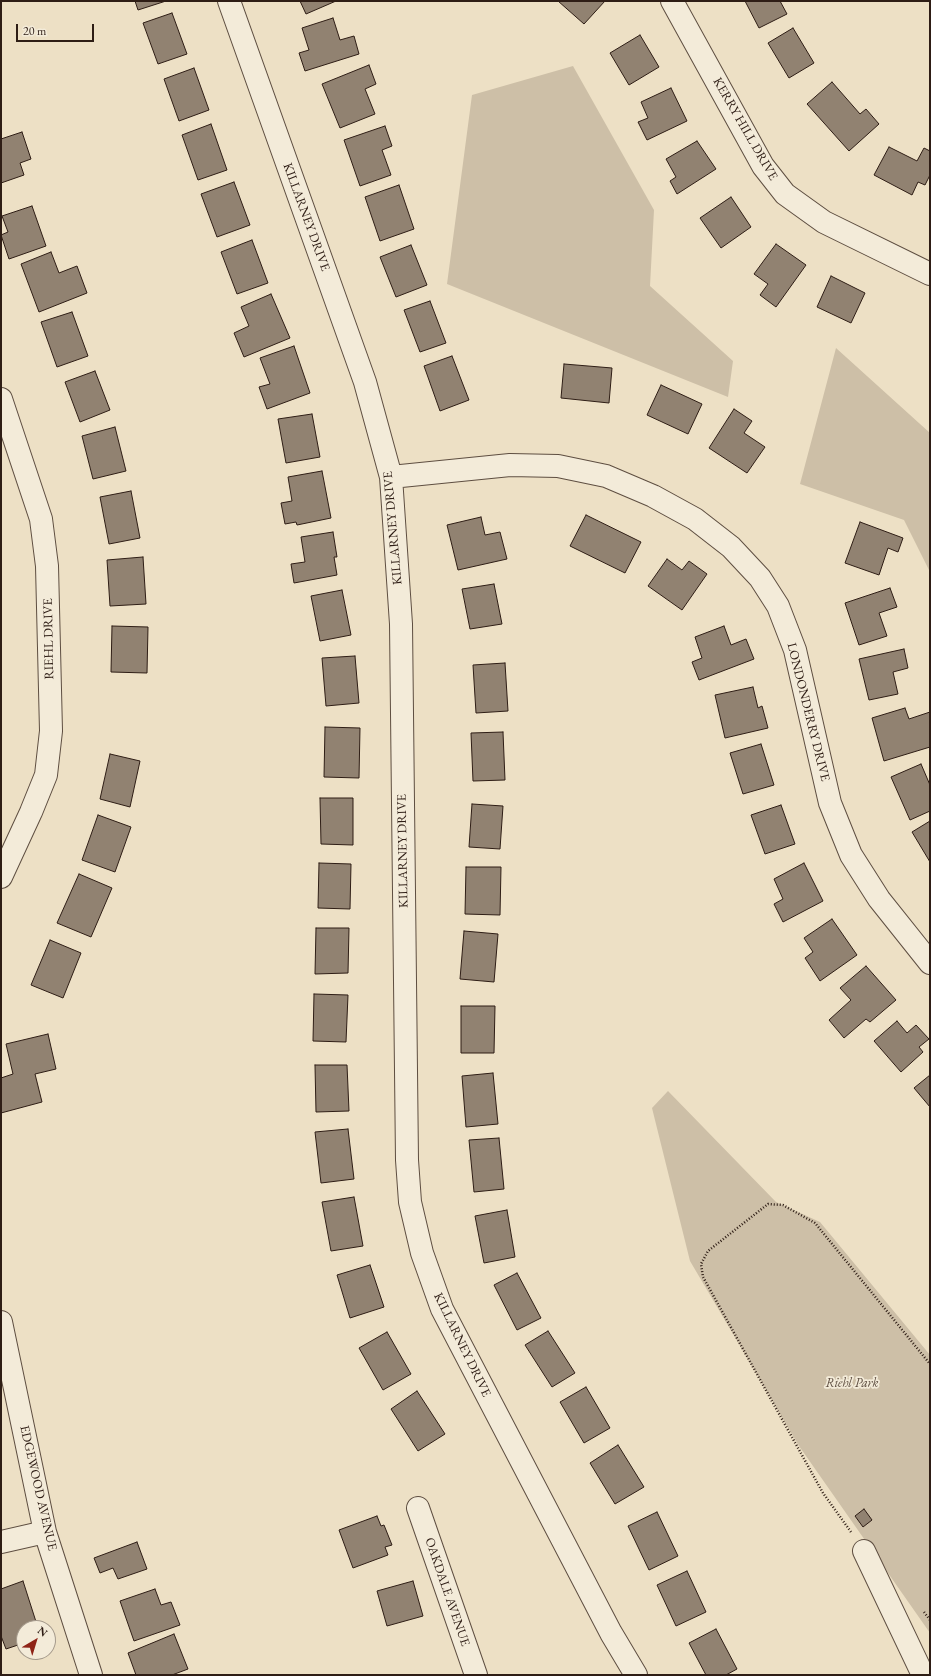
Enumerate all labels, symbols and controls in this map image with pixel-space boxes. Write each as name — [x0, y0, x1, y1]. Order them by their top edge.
scale bar — [18, 16, 96, 42]
text: 20 m — [23, 23, 46, 39]
street label: KERRY HILL DRIVE — [709, 75, 781, 183]
street label: KILLARNEY DRIVE — [279, 161, 333, 273]
street label: KILLARNEY DRIVE — [380, 471, 406, 585]
street label: RIEHL DRIVE — [40, 598, 58, 680]
street label: LONDONDERRY DRIVE — [783, 641, 833, 783]
street label: KILLARNEY DRIVE — [394, 794, 412, 908]
street label: KILLARNEY DRIVE — [430, 1290, 494, 1400]
park label: Riehl Park — [826, 1375, 878, 1391]
street label: EDGEWOOD AVENUE — [16, 1424, 60, 1552]
street label: OAKDALE AVENUE — [421, 1536, 473, 1648]
north arrow — [16, 1620, 56, 1660]
text: N — [35, 1623, 51, 1640]

